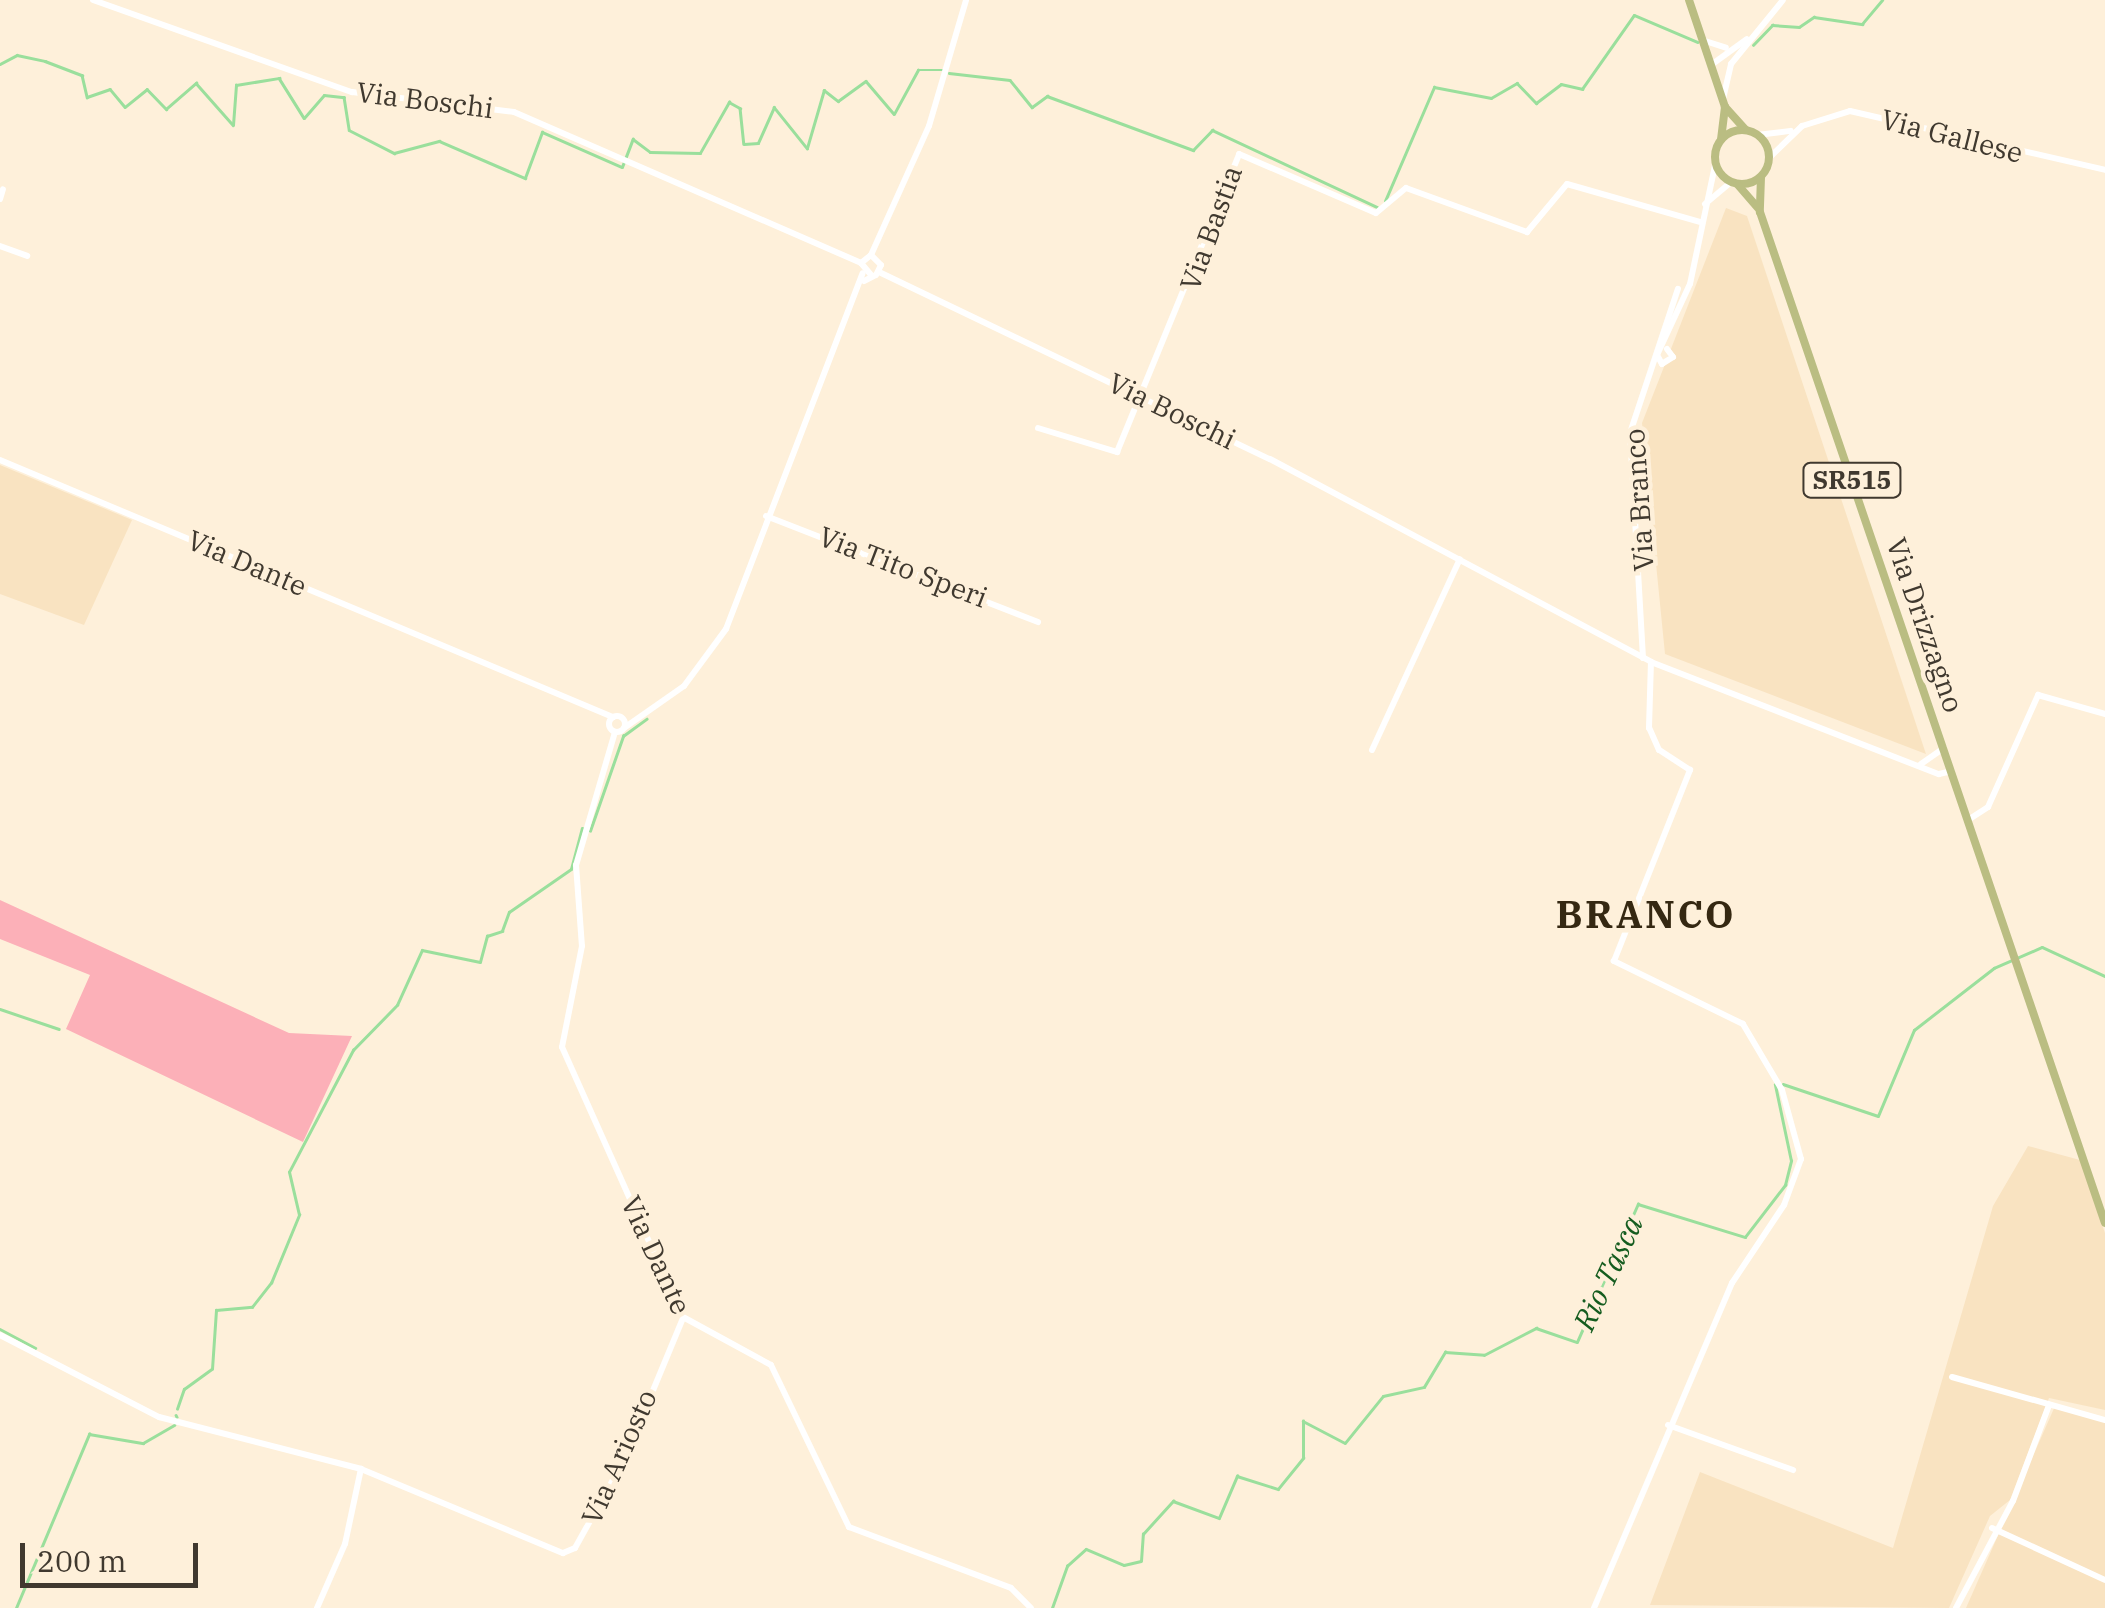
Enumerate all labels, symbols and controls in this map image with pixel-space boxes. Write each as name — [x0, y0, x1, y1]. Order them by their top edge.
street label: Via Boschi — [355, 75, 495, 125]
street label: Via Gallese — [1878, 102, 2026, 170]
street label: Via Bastia — [1173, 161, 1249, 295]
street label: Via Boschi — [1103, 366, 1241, 456]
street label: Via Branco — [1617, 428, 1661, 572]
road number: SR515 — [1802, 460, 1902, 500]
street label: Via Tito Speri — [814, 519, 992, 615]
street label: Via Dante — [182, 523, 312, 603]
street label: Via Drizzagno — [1879, 533, 1971, 717]
district label: BRANCO — [1556, 891, 1736, 937]
street label: Via Dante — [614, 1191, 698, 1319]
water label: Rio Tasca — [1566, 1210, 1650, 1336]
street label: Via Ariosto — [574, 1384, 664, 1530]
scale bar — [25, 1523, 202, 1585]
text: 200 m — [37, 1541, 127, 1580]

